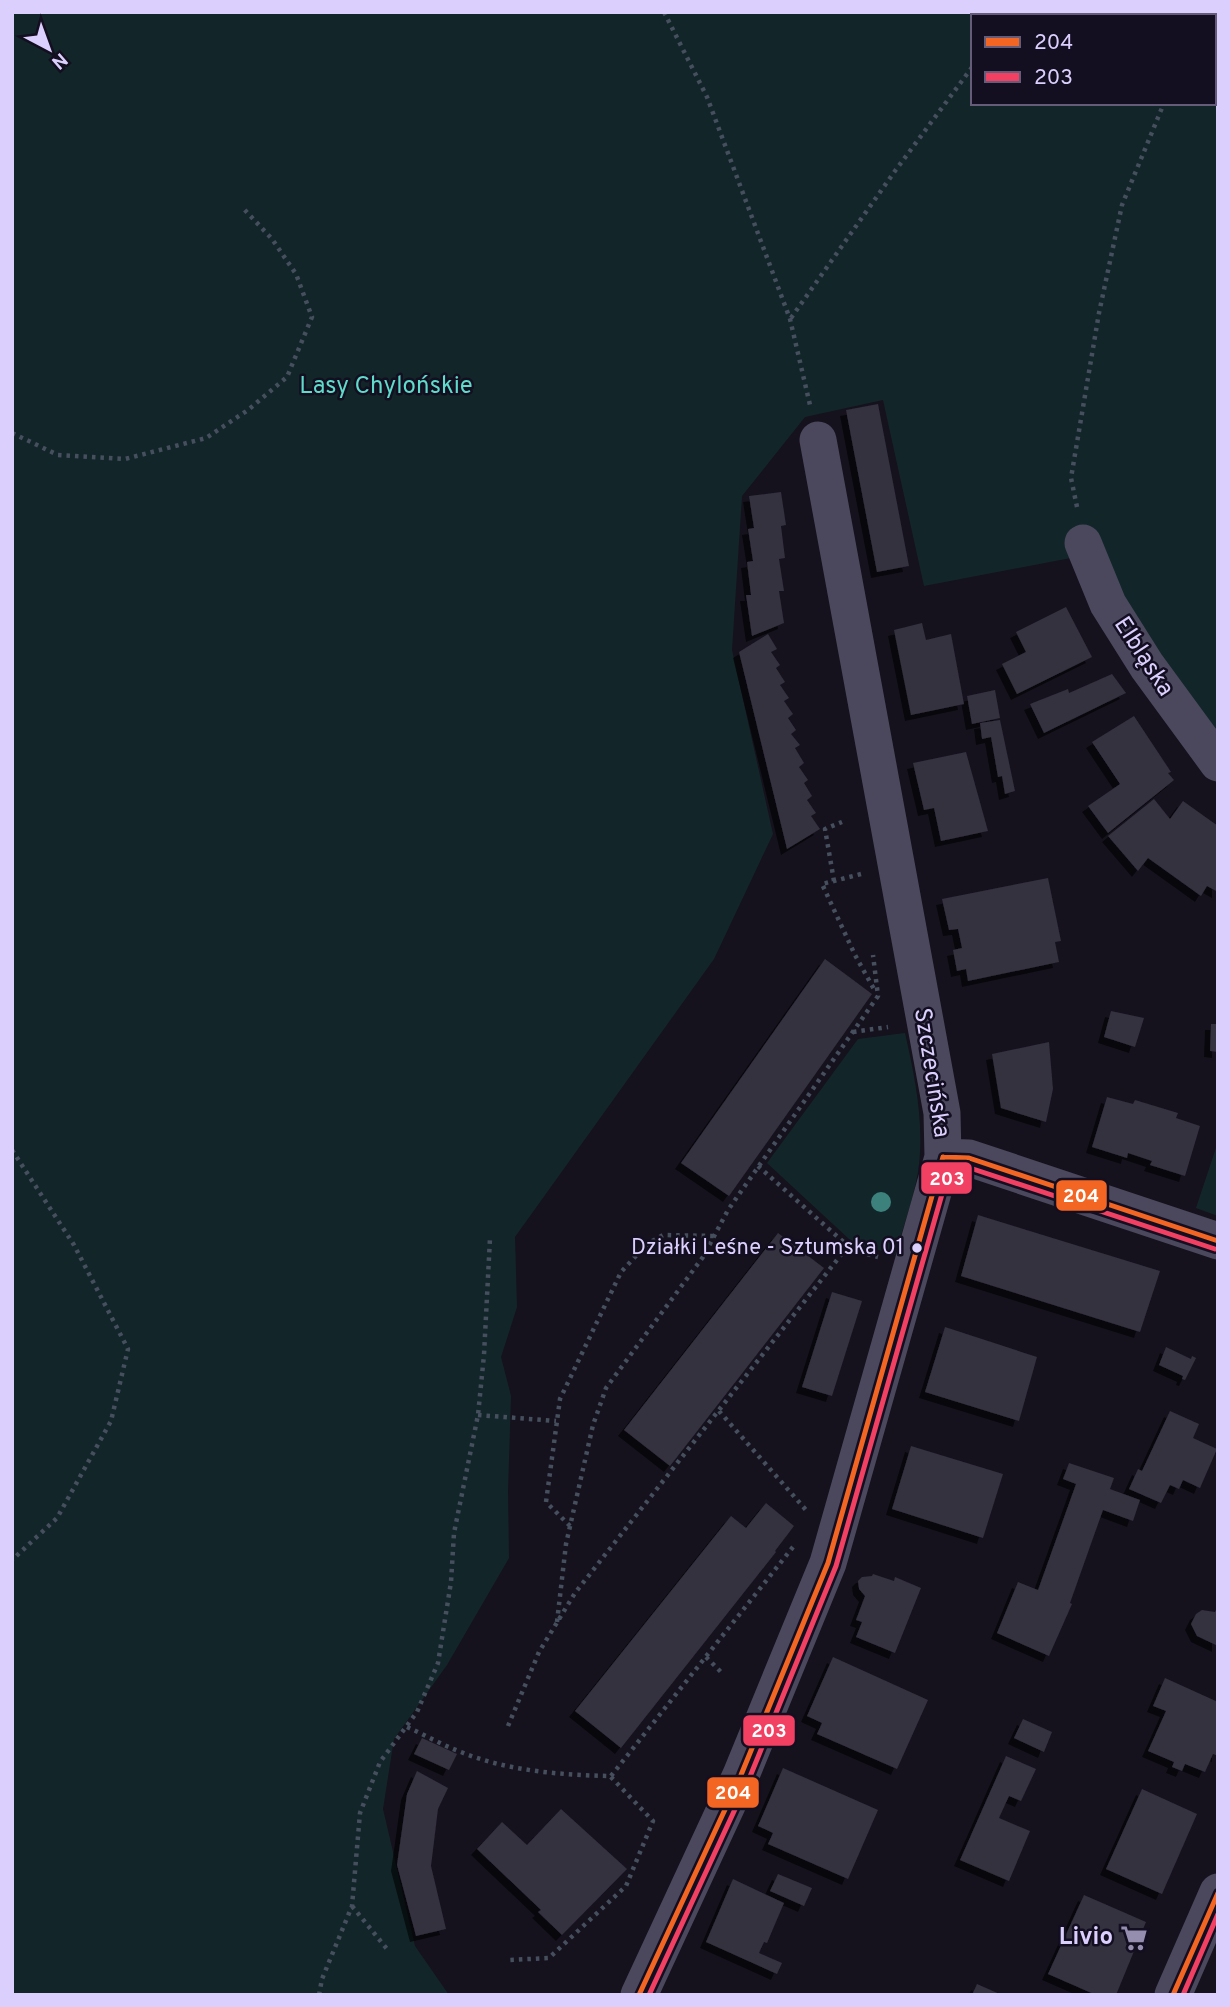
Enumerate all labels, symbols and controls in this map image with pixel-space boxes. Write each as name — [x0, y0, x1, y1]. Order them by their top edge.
north arrow — [14, 14, 84, 84]
legend — [971, 14, 1216, 105]
text: 204 — [1034, 30, 1073, 57]
text: N — [46, 47, 72, 74]
text: 203 — [1034, 65, 1073, 92]
park label: Lasy Chylońskie — [299, 372, 473, 402]
street label: Elbląska — [1106, 611, 1180, 703]
street label: Szczecińska — [906, 1006, 956, 1140]
line badge: 203 — [920, 1161, 973, 1195]
text: 203 — [929, 1168, 965, 1192]
line badge: 204 — [1055, 1179, 1108, 1212]
text: 204 — [1063, 1185, 1099, 1209]
place label: Działki Leśne - Sztumska 01 — [631, 1235, 904, 1262]
marker: Działki Leśne - Sztumska 01 — [910, 1241, 924, 1255]
line badge: 203 — [742, 1714, 796, 1747]
text: 203 — [751, 1720, 787, 1744]
line badge: 204 — [706, 1776, 760, 1809]
text: 204 — [715, 1782, 751, 1806]
place label: Livio — [1059, 1923, 1113, 1953]
supermarket icon: Livio — [1119, 1923, 1149, 1953]

